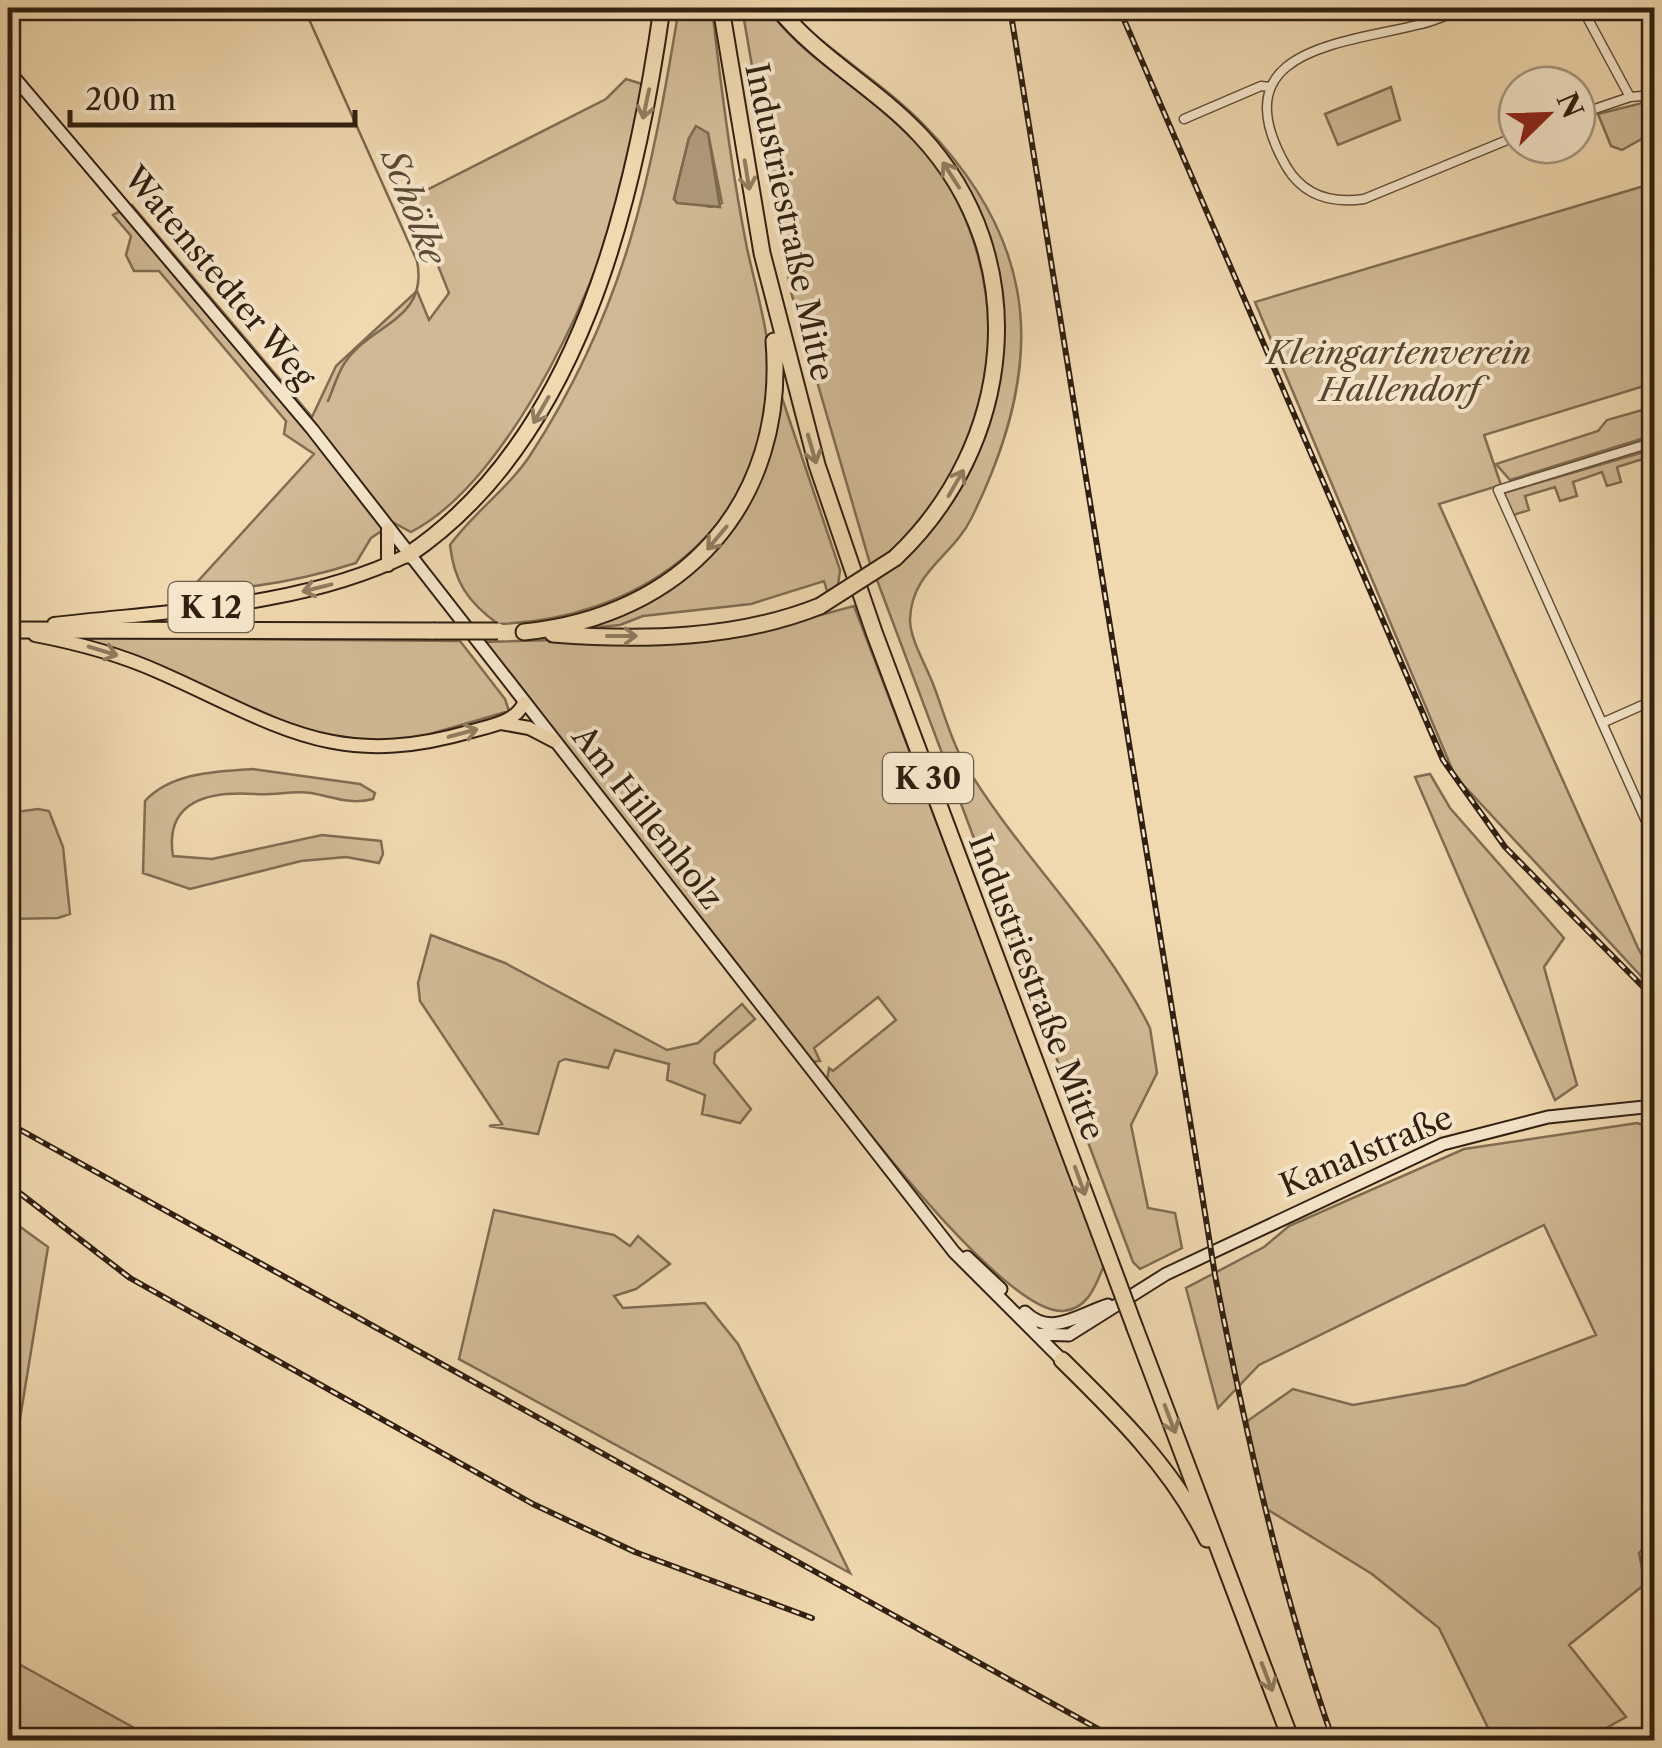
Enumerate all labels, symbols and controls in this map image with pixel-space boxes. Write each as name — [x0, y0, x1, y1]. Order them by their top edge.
street label: Industriestraße Mitte — [737, 59, 843, 385]
scale bar — [70, 65, 355, 127]
north arrow — [1497, 65, 1597, 165]
text: 200 m — [85, 81, 176, 118]
one-way arrow — [636, 87, 654, 119]
text: N — [1550, 87, 1590, 123]
water label: Schölke — [372, 141, 456, 272]
street label: Watenstedter Weg — [115, 157, 325, 397]
one-way arrow — [738, 159, 757, 191]
one-way arrow — [941, 162, 962, 190]
park label: Kleingartenverein Hallendorf — [1264, 333, 1531, 409]
one-way arrow — [531, 395, 551, 424]
one-way arrow — [804, 433, 822, 464]
one-way arrow — [946, 469, 966, 498]
one-way arrow — [706, 524, 728, 550]
one-way arrow — [302, 580, 333, 599]
road number: K 12 — [168, 582, 254, 632]
one-way arrow — [604, 626, 637, 646]
one-way arrow — [86, 643, 118, 661]
street label: Am Hillenholz — [564, 717, 732, 916]
one-way arrow — [447, 723, 479, 742]
road number: K 30 — [883, 753, 973, 803]
street label: Industriestraße Mitte — [961, 829, 1113, 1145]
street label: Kanalstraße — [1274, 1097, 1458, 1205]
one-way arrow — [1072, 1165, 1090, 1196]
one-way arrow — [1162, 1403, 1180, 1434]
one-way arrow — [1259, 1660, 1277, 1691]

